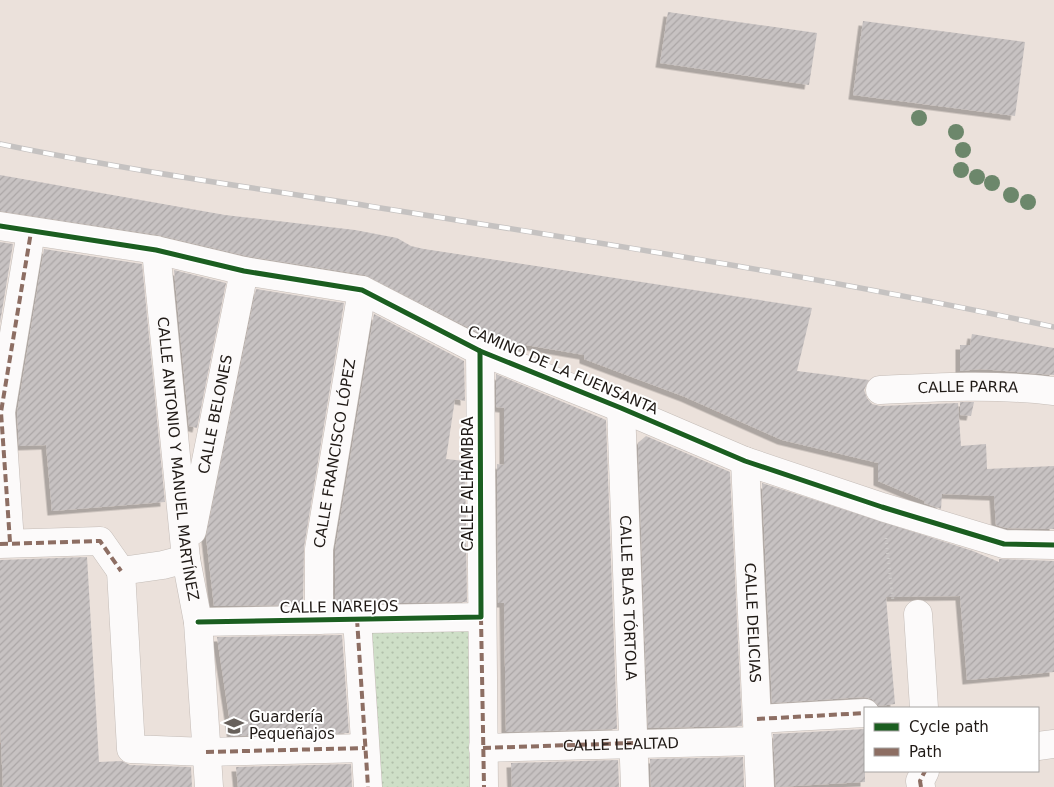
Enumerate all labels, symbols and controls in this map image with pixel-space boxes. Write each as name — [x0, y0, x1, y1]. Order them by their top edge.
street label: CALLE ANTONIO Y MANUEL MARTÍNEZ — [154, 316, 203, 602]
street label: CAMINO DE LA FUENSANTA — [465, 322, 662, 419]
street label: CALLE BELONES — [195, 353, 236, 476]
street label: CALLE FRANCISCO LÓPEZ — [310, 357, 359, 549]
street label: CALLE PARRA — [917, 378, 1019, 397]
street label: CALLE ALHAMBRA — [459, 416, 477, 552]
street label: CALLE BLAS TÓRTOLA — [616, 515, 640, 682]
street label: CALLE DELICIAS — [741, 562, 764, 683]
street label: CALLE NAREJOS — [279, 597, 399, 617]
legend — [864, 707, 1039, 772]
place label: Guardería Pequeñajos — [249, 708, 335, 743]
school or university icon: Guardería Pequeñajos — [223, 715, 245, 737]
text: Cycle path — [909, 718, 989, 736]
street label: CALLE LEALTAD — [563, 734, 679, 755]
text: Path — [909, 743, 942, 761]

